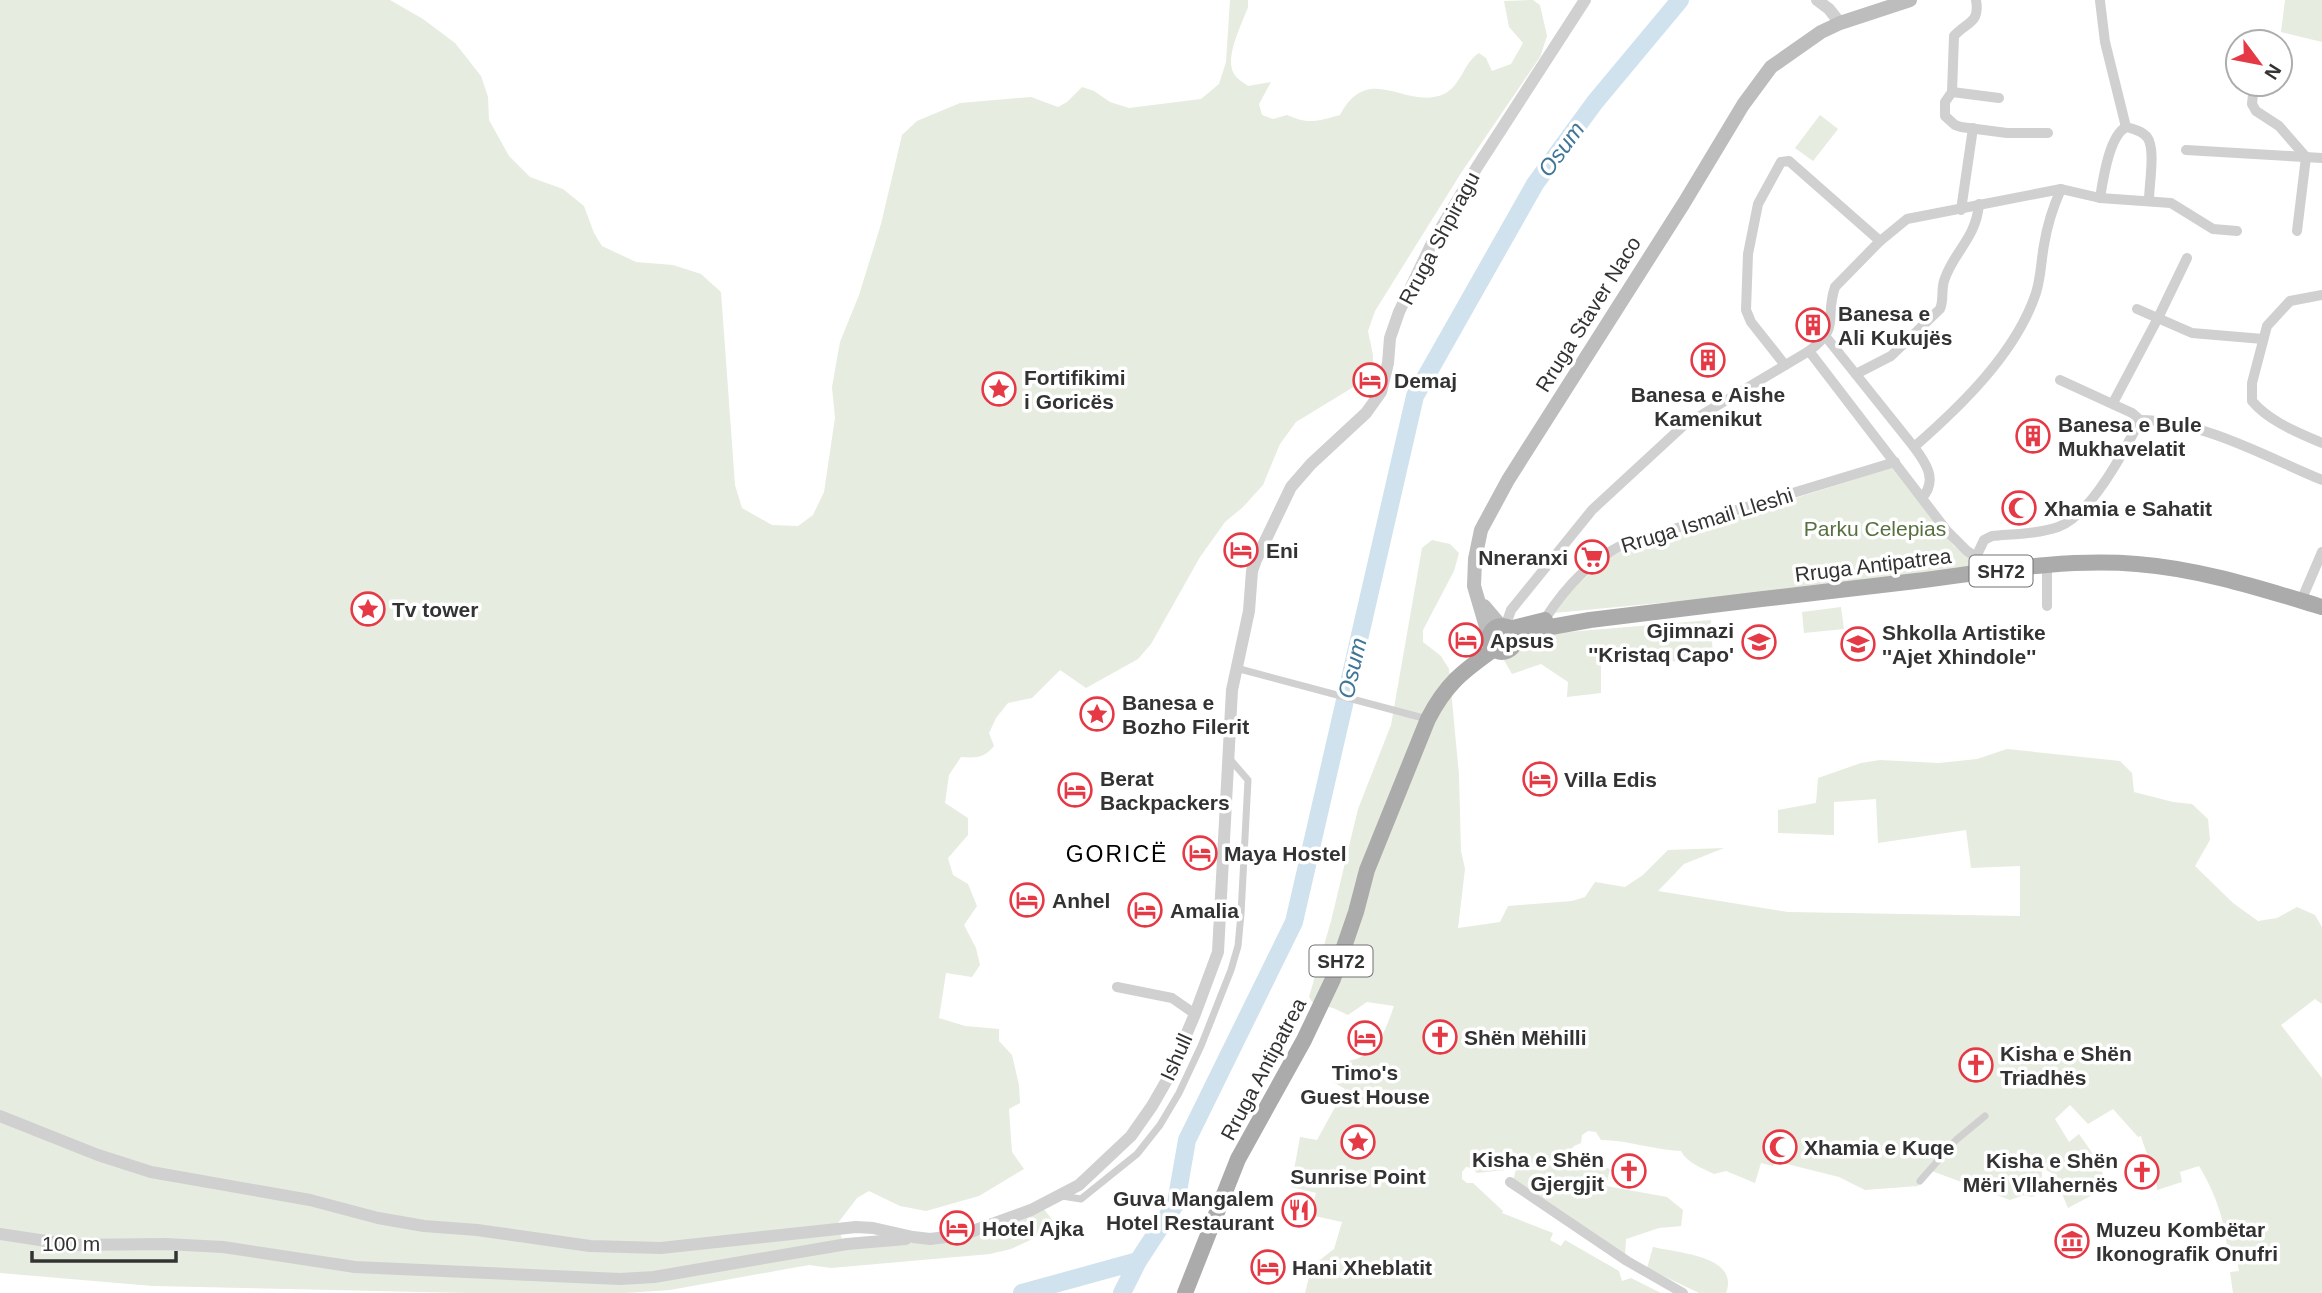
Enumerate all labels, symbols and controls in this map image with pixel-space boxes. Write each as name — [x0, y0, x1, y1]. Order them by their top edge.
north arrow — [2224, 28, 2294, 98]
text: N — [2260, 60, 2286, 83]
water label: Osum — [1532, 117, 1590, 181]
street label: Rruga Shpiragu — [1394, 168, 1484, 308]
street label: Rruga Staver Naco — [1531, 232, 1645, 396]
place label: Banesa e Ali Kukujës — [1838, 302, 1952, 349]
building icon: Banesa e Ali Kukujës — [1794, 306, 1832, 344]
building icon: Banesa e Aishe Kamenikut — [1689, 341, 1727, 379]
hotel icon: Demaj — [1351, 361, 1389, 399]
place label: Fortifikimi i Goricës — [1024, 366, 1126, 413]
place label: Demaj — [1394, 369, 1457, 392]
place icon: Fortifikimi i Goricës — [980, 370, 1018, 408]
place label: Banesa e Aishe Kamenikut — [1631, 383, 1785, 430]
place label: Banesa e Bule Mukhavelatit — [2058, 413, 2202, 460]
building icon: Banesa e Bule Mukhavelatit — [2014, 417, 2052, 455]
street label: Rruga Ismail Lleshi — [1618, 483, 1796, 557]
mosque icon: Xhamia e Sahatit — [2000, 489, 2038, 527]
place label: Xhamia e Sahatit — [2044, 497, 2212, 520]
park label: Parku Celepias — [1804, 517, 1946, 540]
hotel icon: Eni — [1222, 531, 1260, 569]
supermarket icon: Nneranxi — [1573, 538, 1611, 576]
place label: Eni — [1266, 539, 1299, 562]
street label: Rruga Antipatrea — [1793, 544, 1953, 586]
place label: Nneranxi — [1478, 546, 1568, 569]
road number: SH72 — [1969, 556, 2032, 586]
place icon: Tv tower — [349, 590, 387, 628]
place label: Tv tower — [392, 598, 478, 621]
place label: Gjimnazi ''Kristaq Capo' — [1588, 619, 1734, 666]
hotel icon: Apsus — [1447, 621, 1485, 659]
place label: Shkolla Artistike ''Ajet Xhindole'' — [1882, 621, 2046, 668]
school or university icon: Gjimnazi ''Kristaq Capo' — [1740, 623, 1778, 661]
school or university icon: Shkolla Artistike ''Ajet Xhindole'' — [1839, 625, 1877, 663]
place label: Apsus — [1490, 629, 1554, 652]
water label: Osum — [1332, 635, 1372, 701]
place label: Banesa e Bozho Filerit — [1122, 691, 1249, 738]
place icon: Banesa e Bozho Filerit — [1078, 695, 1116, 733]
hotel icon: Villa Edis — [1521, 760, 1559, 798]
place label: Berat Backpackers — [1100, 767, 1230, 814]
place label: Villa Edis — [1564, 768, 1657, 791]
hotel icon: Berat Backpackers — [1056, 771, 1094, 809]
hotel icon: Maya Hostel — [1181, 834, 1219, 872]
district label: GORICË — [1066, 841, 1168, 867]
place label: Maya Hostel — [1224, 842, 1347, 865]
hotel icon: Anhel — [1008, 881, 1046, 919]
place label: Anhel — [1052, 889, 1110, 912]
hotel icon: Amalia — [1126, 891, 1164, 929]
place label: Amalia — [1170, 899, 1239, 922]
road number: SH72 — [1310, 945, 1372, 976]
street label: Rruga Antipatrea — [1216, 994, 1310, 1144]
church icon: Shën Mëhilli — [1421, 1018, 1459, 1056]
hotel icon: Timo's Guest House — [1346, 1019, 1384, 1057]
place label: Shën Mëhilli — [1464, 1026, 1587, 1049]
street label: Ishull — [1156, 1030, 1196, 1084]
place label: Kisha e Shën Triadhës — [2000, 1042, 2132, 1089]
church icon: Kisha e Shën Triadhës — [1957, 1046, 1995, 1084]
place label: Timo's Guest House — [1300, 1061, 1430, 1108]
place icon: Sunrise Point — [1339, 1123, 1377, 1161]
mosque icon: Xhamia e Kuqe — [1761, 1128, 1799, 1166]
place label: Xhamia e Kuqe — [1804, 1136, 1955, 1159]
place label: Kisha e Shën Gjergjit — [1472, 1148, 1604, 1195]
place label: Kisha e Shën Mëri Vllahernës — [1963, 1149, 2118, 1196]
church icon: Kisha e Shën Gjergjit — [1610, 1152, 1648, 1190]
church icon: Kisha e Shën Mëri Vllahernës — [2123, 1153, 2161, 1191]
place label: Sunrise Point — [1290, 1165, 1426, 1188]
place label: Guva Mangalem Hotel Restaurant — [1106, 1187, 1274, 1234]
restaurant icon: Guva Mangalem Hotel Restaurant — [1280, 1191, 1318, 1229]
hotel icon: Hotel Ajka — [938, 1209, 976, 1247]
place label: Hotel Ajka — [982, 1217, 1084, 1240]
place label: Muzeu Kombëtar Ikonografik Onufri — [2096, 1218, 2278, 1265]
scale bar — [32, 1220, 175, 1264]
museum icon: Muzeu Kombëtar Ikonografik Onufri — [2053, 1222, 2091, 1260]
text: 100 m — [42, 1232, 100, 1255]
hotel icon: Hani Xheblatit — [1249, 1248, 1287, 1286]
place label: Hani Xheblatit — [1292, 1256, 1432, 1279]

